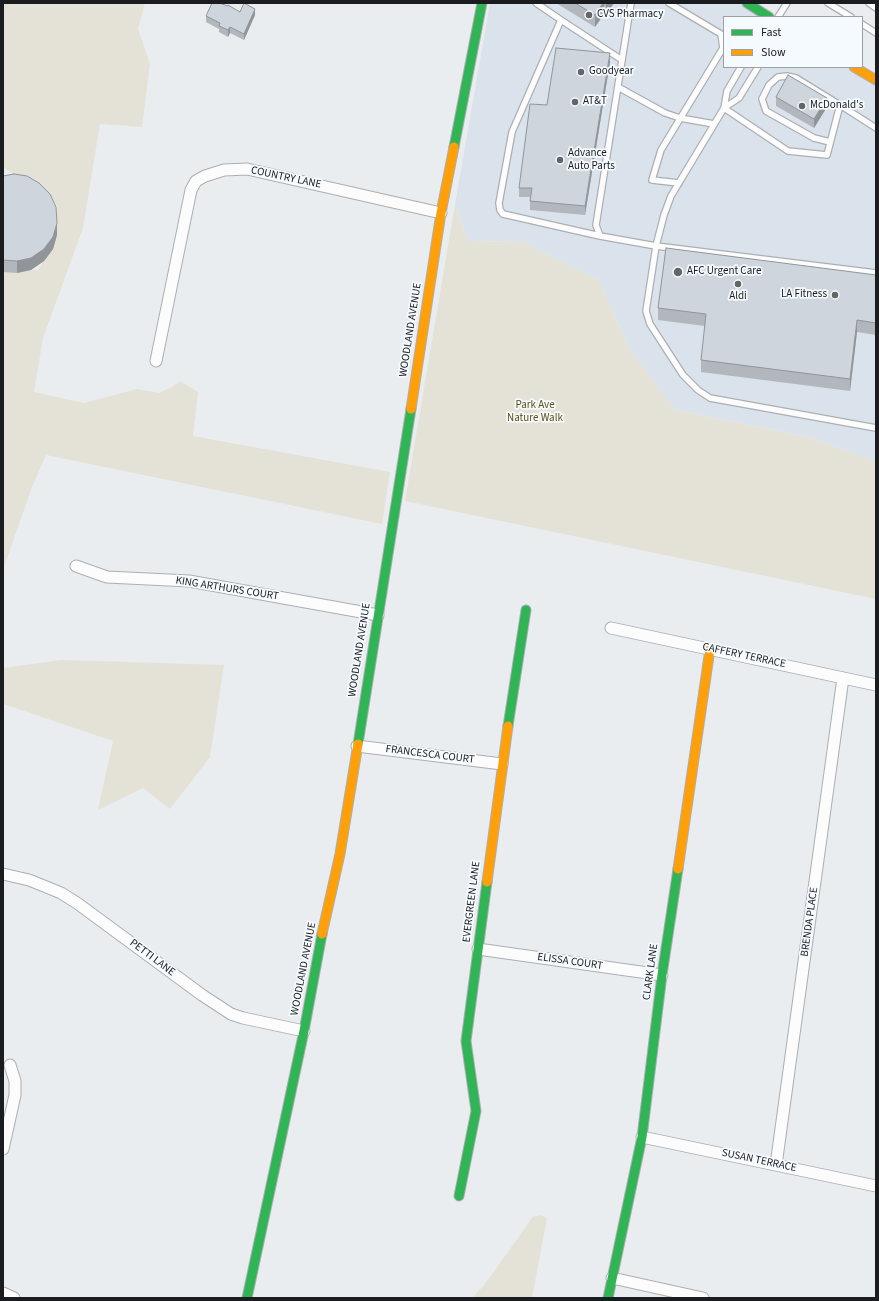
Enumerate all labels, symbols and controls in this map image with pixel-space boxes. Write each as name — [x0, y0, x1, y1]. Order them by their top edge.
place label: CVS Pharmacy — [597, 8, 663, 22]
marker: CVS Pharmacy — [584, 10, 594, 20]
legend — [723, 16, 863, 68]
text: Fast — [761, 24, 781, 41]
text: Slow — [761, 44, 786, 61]
place label: Goodyear — [589, 65, 634, 79]
marker: Goodyear — [576, 67, 586, 77]
place label: AT&T — [583, 95, 607, 109]
marker: AT&T — [570, 97, 580, 107]
place label: McDonald's — [810, 99, 863, 113]
marker: McDonald's — [797, 101, 807, 111]
place label: Advance Auto Parts — [568, 147, 615, 173]
marker: Advance Auto Parts — [555, 155, 565, 165]
street label: COUNTRY LANE — [250, 164, 322, 192]
place label: AFC Urgent Care — [687, 265, 761, 279]
marker: AFC Urgent Care — [672, 266, 684, 278]
marker: Aldi — [733, 279, 743, 289]
street label: WOODLAND AVENUE — [397, 282, 425, 378]
place label: LA Fitness — [781, 288, 827, 302]
place label: Aldi — [729, 290, 747, 304]
marker: LA Fitness — [830, 290, 840, 300]
park label: Park Ave Nature Walk — [507, 399, 563, 425]
street label: KING ARTHURS COURT — [175, 574, 279, 604]
street label: WOODLAND AVENUE — [346, 602, 374, 698]
street label: CAFFERY TERRACE — [701, 641, 787, 671]
street label: FRANCESCA COURT — [385, 743, 475, 767]
street label: EVERGREEN LANE — [460, 861, 484, 943]
street label: BRENDA PLACE — [799, 886, 821, 958]
street label: WOODLAND AVENUE — [288, 921, 320, 1017]
street label: PETTI LANE — [127, 937, 177, 979]
street label: CLARK LANE — [641, 943, 661, 1001]
street label: ELISSA COURT — [536, 951, 604, 973]
street label: SUSAN TERRACE — [720, 1147, 798, 1175]

